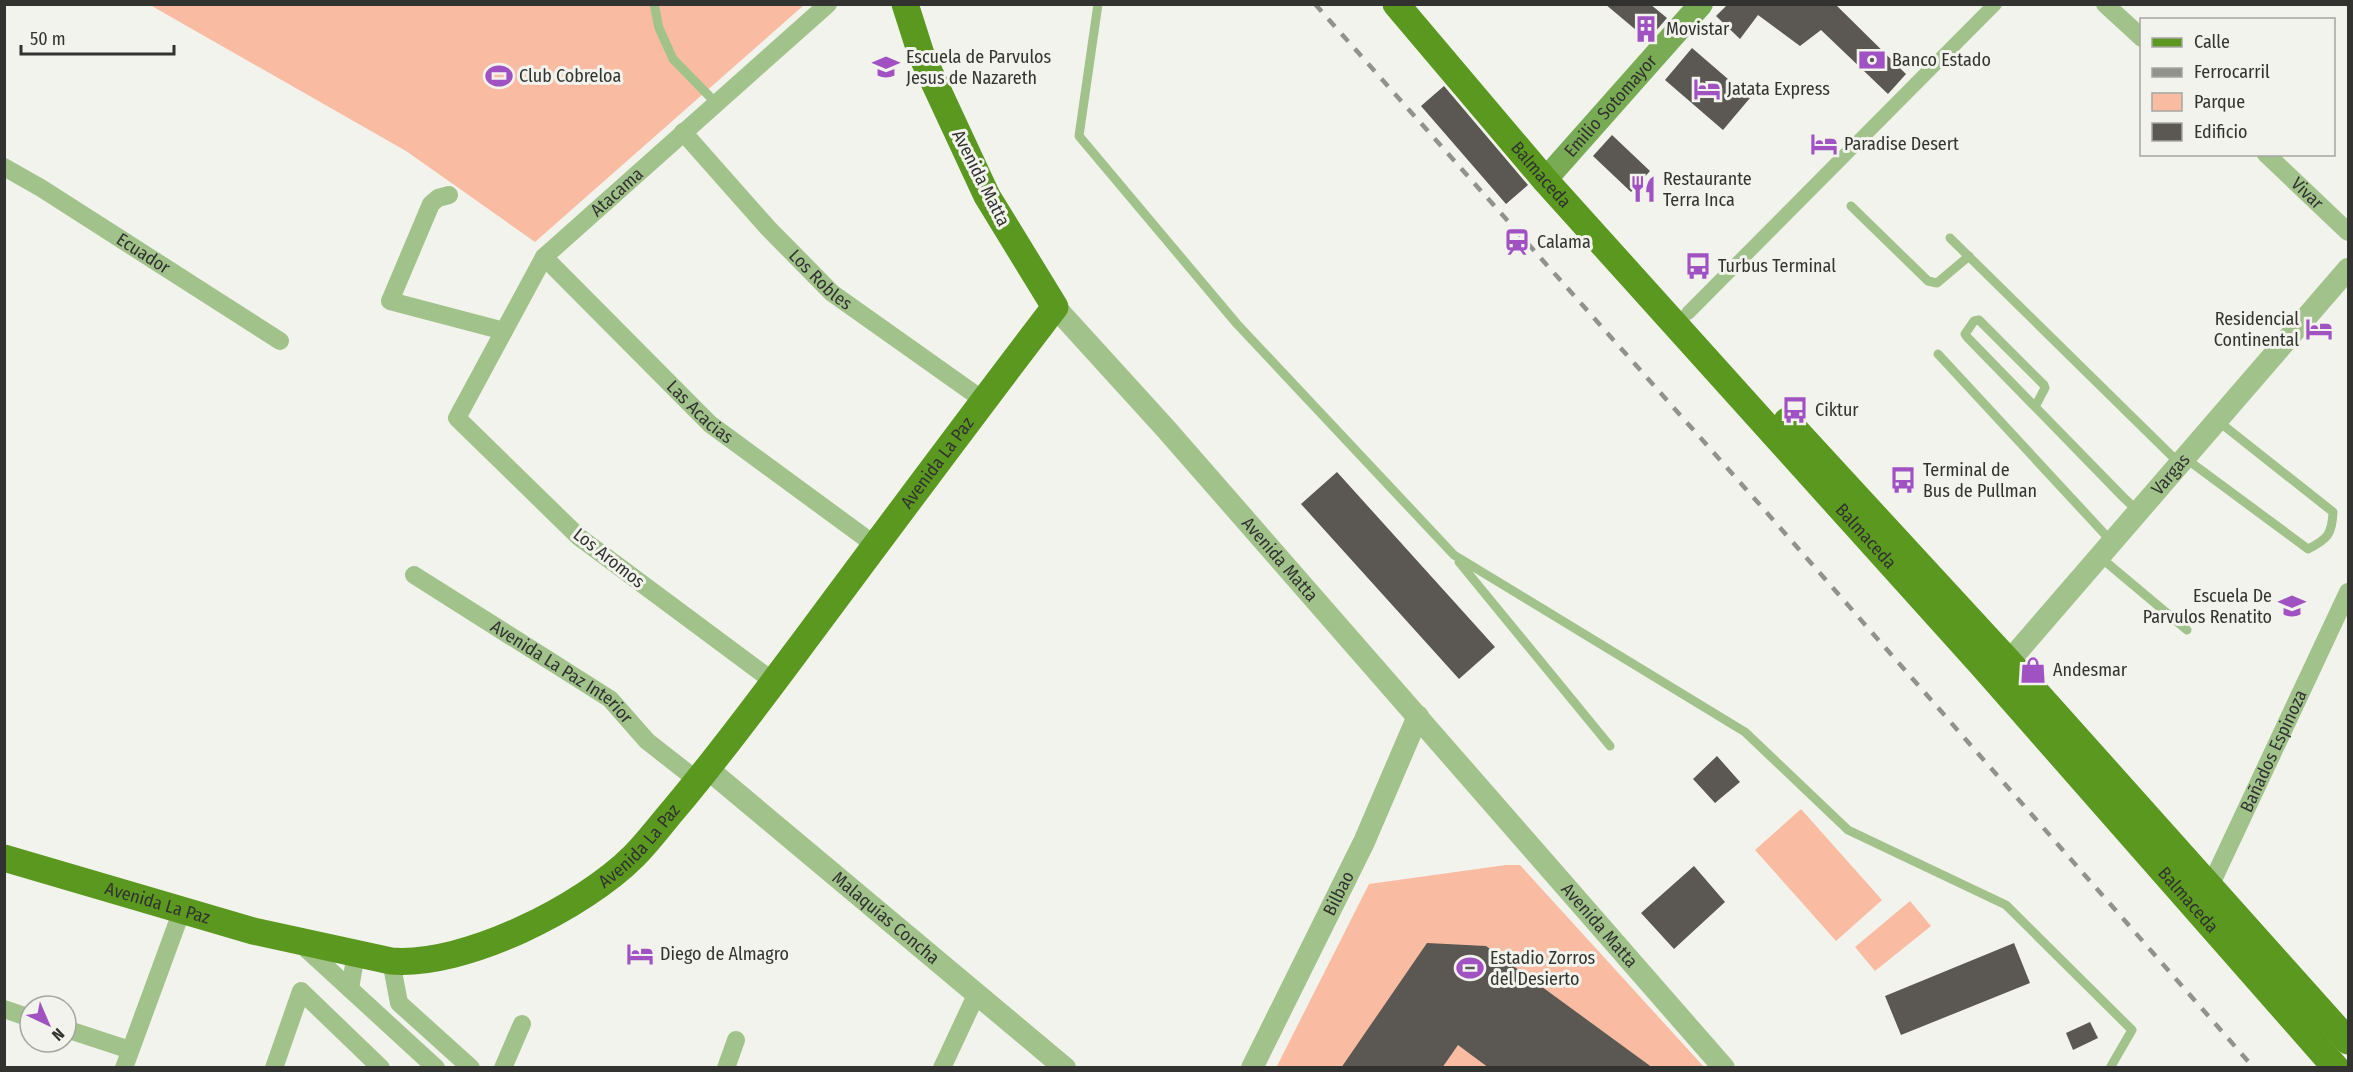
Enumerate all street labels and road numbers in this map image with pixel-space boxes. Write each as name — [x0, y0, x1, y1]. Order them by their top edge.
street label: Emilio Sotomayor — [1560, 50, 1662, 162]
street label: Avenida Matta — [947, 126, 1015, 230]
street label: Balmaceda — [1506, 137, 1576, 213]
street label: Atacama — [586, 163, 648, 221]
street label: Vivar — [2286, 173, 2329, 214]
street label: Ecuador — [112, 228, 175, 279]
street label: Los Robles — [784, 245, 857, 315]
street label: Las Acacias — [662, 376, 738, 448]
street label: Avenida La Paz — [896, 413, 979, 513]
street label: Vargas — [2147, 449, 2195, 500]
street label: Balmaceda — [1831, 499, 1901, 574]
street label: Avenida Matta — [1237, 512, 1323, 606]
street label: Los Aromos — [569, 523, 649, 593]
street label: Avenida La Paz Interior — [487, 615, 638, 729]
street label: Bañados Espinoza — [2235, 686, 2312, 816]
street label: Avenida La Paz — [594, 799, 685, 893]
street label: Balmaceda — [2153, 862, 2223, 938]
street label: Malaquías Concha — [828, 867, 944, 969]
street label: Bilbao — [1318, 867, 1359, 919]
street label: Avenida La Paz — [102, 877, 213, 929]
street label: Avenida Matta — [1557, 879, 1643, 972]

